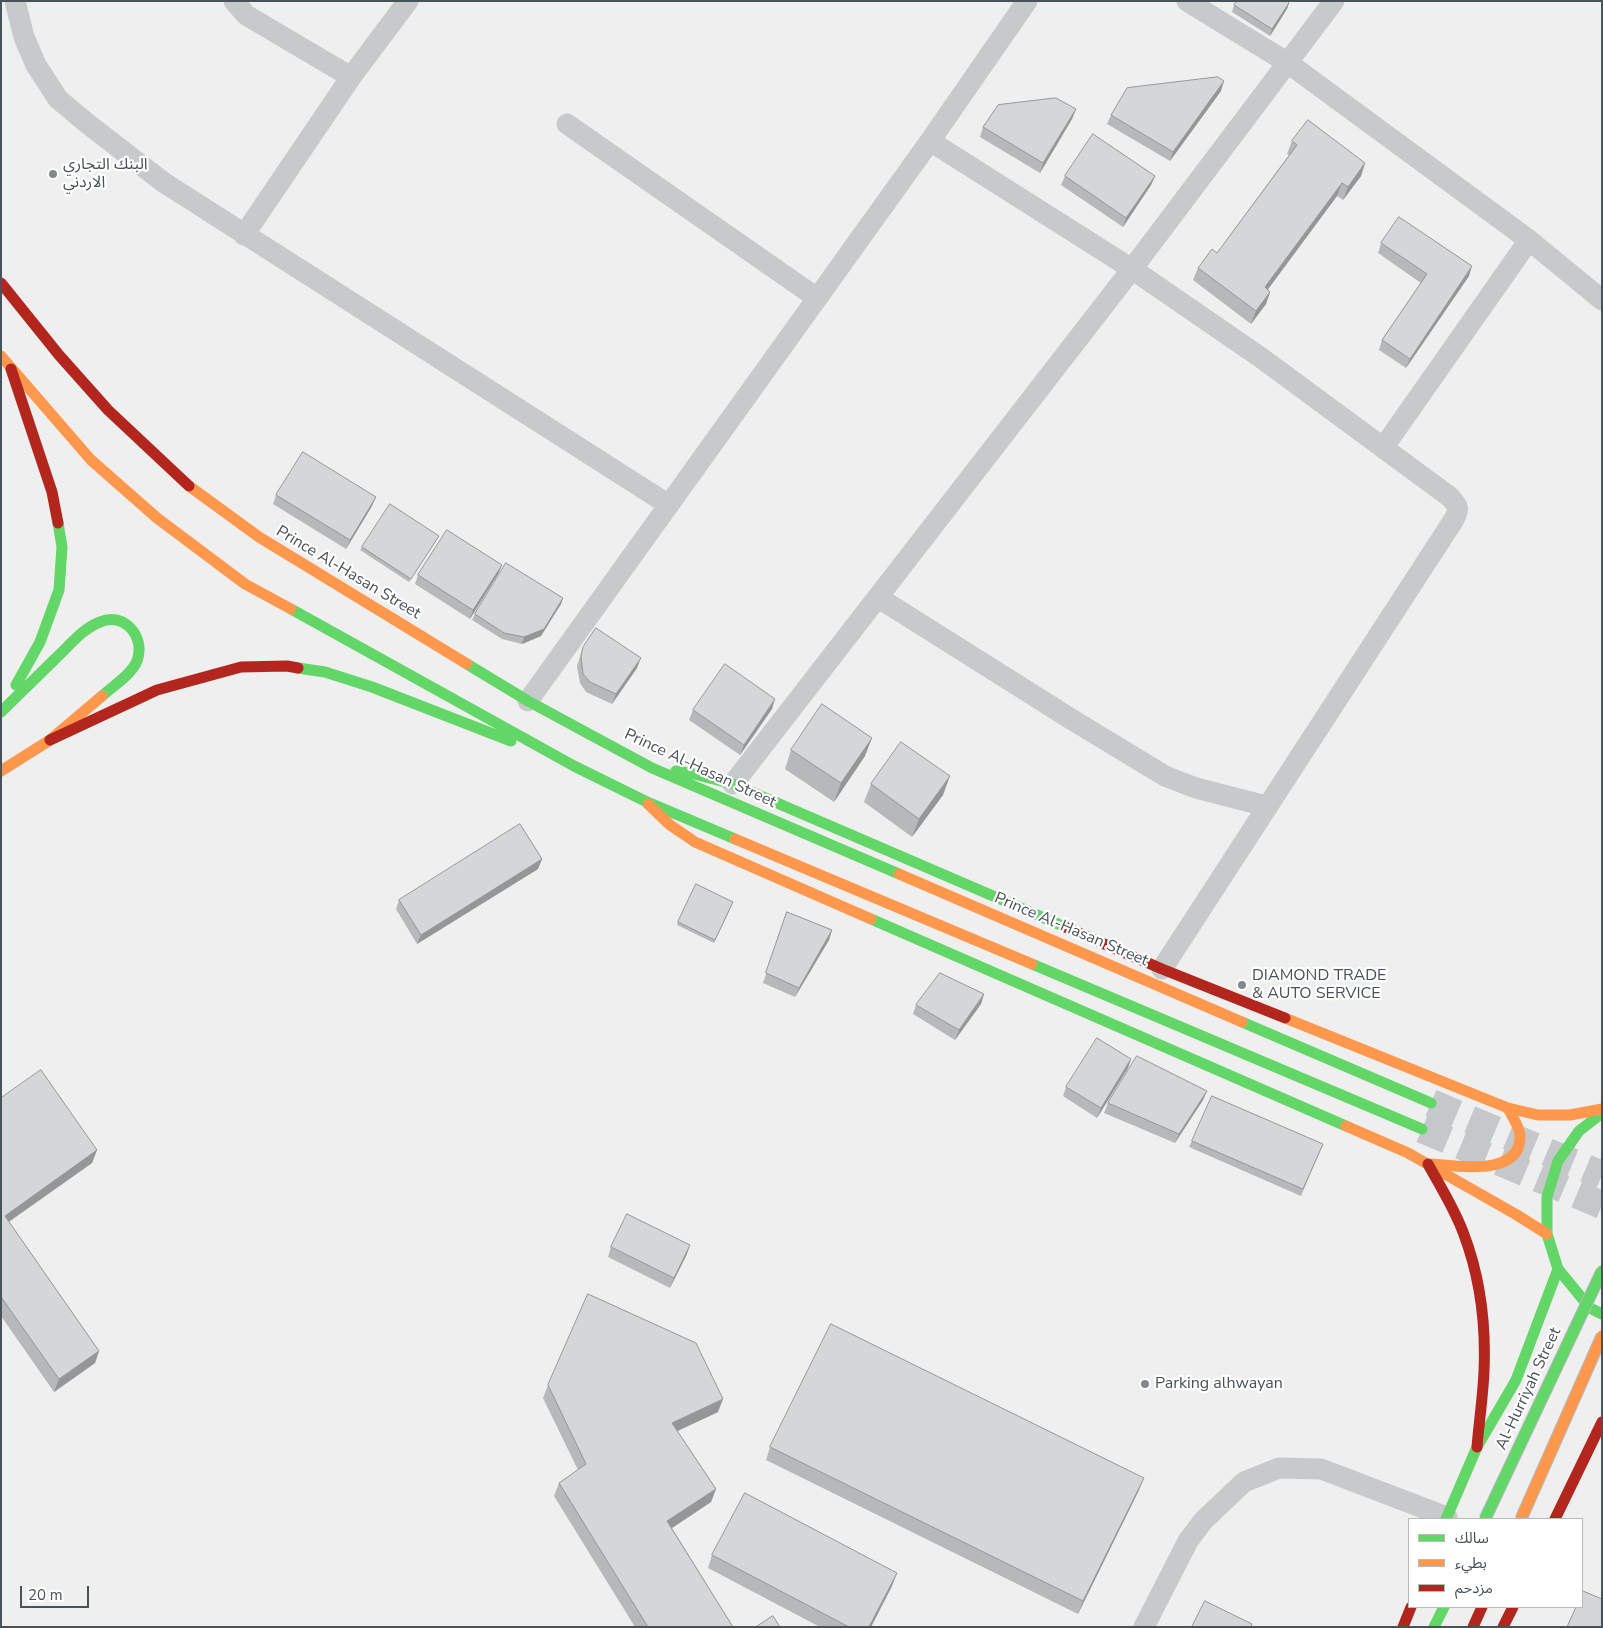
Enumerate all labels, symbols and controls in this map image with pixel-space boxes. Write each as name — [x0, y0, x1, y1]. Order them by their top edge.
place label: البنك التجاري الاردني — [63, 155, 148, 193]
marker: البنك التجاري الاردني — [47, 168, 59, 180]
street label: Prince Al-Hasan Street — [272, 522, 424, 624]
street label: Prince Al-Hasan Street — [621, 725, 779, 813]
street label: Prince Al-Hasan Street — [991, 889, 1151, 971]
place label: DIAMOND TRADE & AUTO SERVICE — [1252, 966, 1386, 1004]
marker: DIAMOND TRADE & AUTO SERVICE — [1236, 979, 1248, 991]
street label: Al-Hurriyah Street — [1492, 1325, 1566, 1453]
place label: Parking alhwayan — [1155, 1374, 1283, 1394]
marker: Parking alhwayan — [1139, 1378, 1151, 1390]
legend — [1408, 1518, 1583, 1608]
text: سالك — [1455, 1528, 1489, 1548]
text: بطيء — [1455, 1553, 1487, 1573]
scale bar — [22, 1576, 91, 1608]
text: مزدحم — [1455, 1578, 1493, 1598]
text: 20 m — [28, 1585, 63, 1605]

